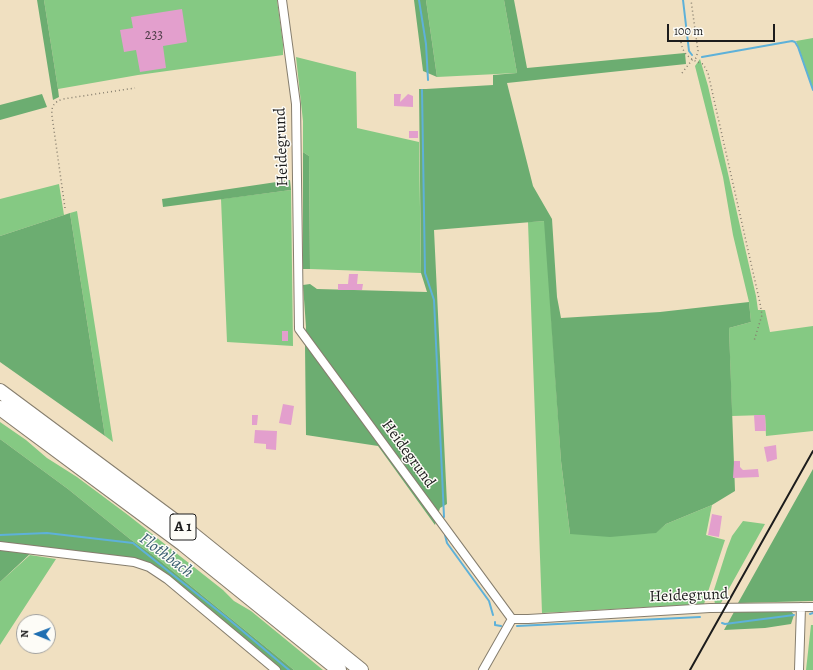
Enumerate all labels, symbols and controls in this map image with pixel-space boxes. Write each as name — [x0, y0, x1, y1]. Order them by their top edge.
scale bar — [669, 16, 777, 42]
text: 100 m — [674, 23, 703, 39]
house number: 233 — [145, 28, 163, 44]
street label: Heidegrund — [271, 107, 293, 187]
street label: Heidegrund — [377, 416, 439, 492]
road number: A 1 — [170, 514, 196, 540]
water label: Flothbach — [135, 529, 197, 583]
street label: Heidegrund — [649, 585, 729, 607]
north arrow — [16, 614, 56, 654]
text: N — [17, 630, 32, 638]

